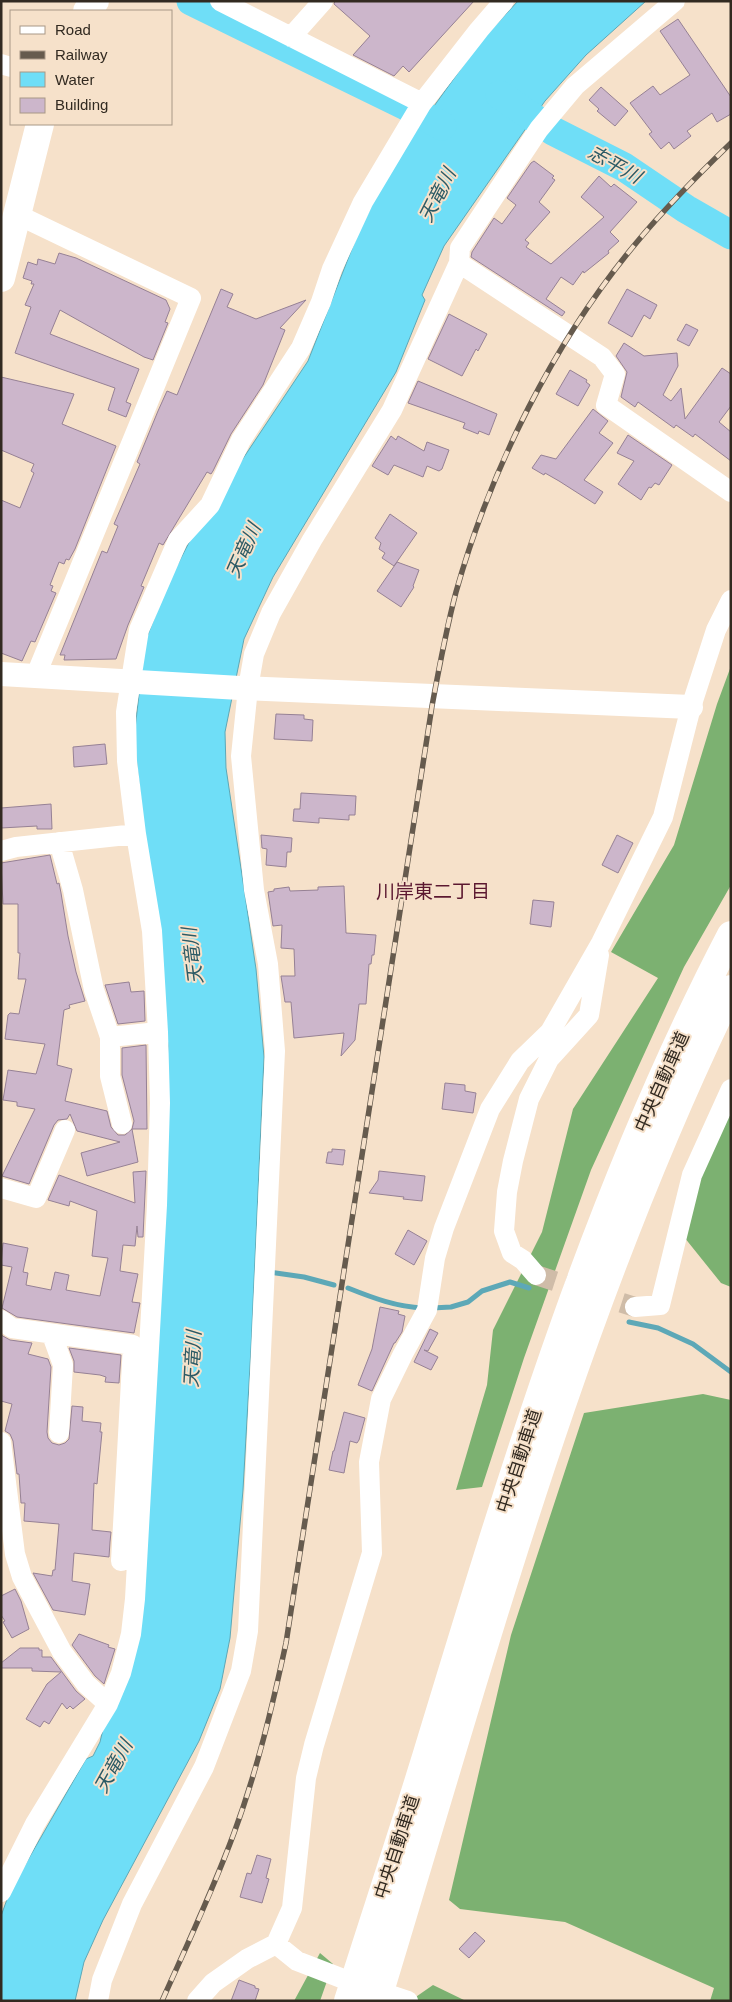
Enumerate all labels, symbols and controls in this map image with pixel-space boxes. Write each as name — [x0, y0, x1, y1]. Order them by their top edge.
legend — [10, 10, 172, 125]
text: Road — [55, 21, 91, 38]
text: Railway — [55, 46, 108, 63]
text: Water — [55, 71, 94, 88]
text: Building — [55, 96, 108, 113]
water label: 志平川 — [585, 141, 647, 188]
water label: 天竜川 — [415, 163, 461, 225]
water label: 天竜川 — [222, 518, 265, 581]
district label: 川岸東二丁目 — [376, 881, 490, 902]
water label: 天竜川 — [178, 924, 206, 986]
street label: 中央自動車道 — [631, 1029, 693, 1135]
water label: 天竜川 — [181, 1328, 205, 1388]
street label: 中央自動車道 — [493, 1407, 545, 1515]
water label: 天竜川 — [90, 1734, 137, 1796]
street label: 中央自動車道 — [371, 1793, 423, 1901]

